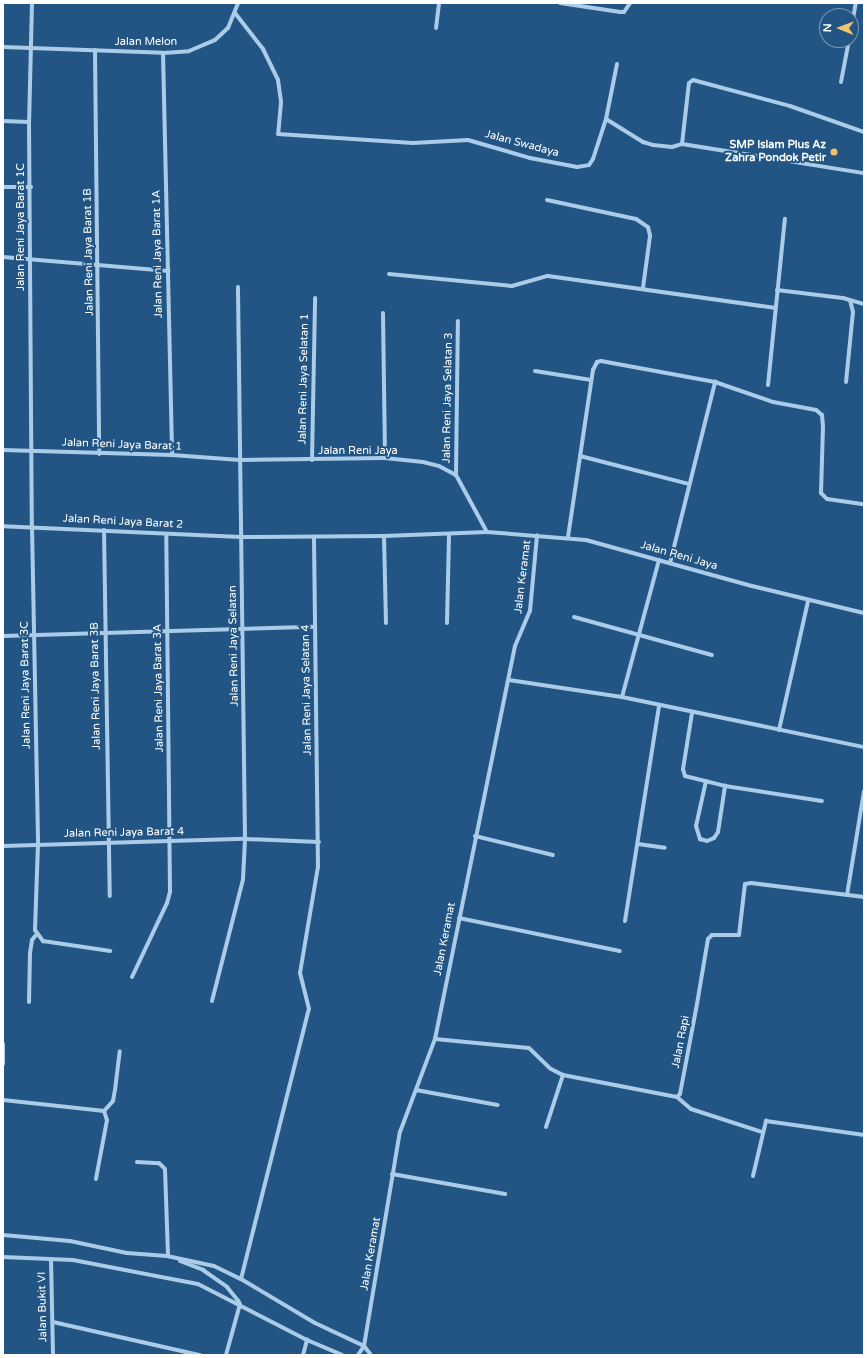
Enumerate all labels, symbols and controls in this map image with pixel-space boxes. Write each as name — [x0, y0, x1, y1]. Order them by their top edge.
north arrow — [819, 8, 859, 48]
text: N — [821, 23, 834, 32]
street label: Jalan Melon — [115, 35, 177, 49]
street label: Jalan Swadaya — [484, 128, 560, 160]
place label: SMP Islam Plus Az Zahra Pondok Petir — [725, 139, 826, 165]
marker: SMP Islam Plus Az Zahra Pondok Petir — [829, 147, 839, 157]
street label: Jalan Reni Jaya Barat 1C — [14, 163, 28, 291]
street label: Jalan Reni Jaya Barat 1B — [81, 188, 97, 316]
street label: Jalan Reni Jaya Barat 1A — [150, 190, 166, 318]
street label: Jalan Reni Jaya Selatan 1 — [296, 313, 312, 445]
street label: Jalan Reni Jaya Selatan 3 — [440, 332, 456, 464]
street label: Jalan Reni Jaya Barat 1 — [62, 436, 182, 454]
street label: Jalan Reni Jaya — [318, 444, 398, 458]
street label: Jalan Reni Jaya Barat 2 — [63, 512, 183, 532]
street label: Jalan Keramat — [512, 539, 534, 615]
street label: Jalan Reni Jaya — [639, 539, 719, 573]
street label: Jalan Reni Jaya Selatan — [226, 585, 242, 707]
street label: Jalan Reni Jaya Barat 3C — [18, 621, 34, 749]
street label: Jalan Reni Jaya Barat 3B — [88, 622, 104, 750]
street label: Jalan Reni Jaya Barat 3A — [151, 624, 167, 752]
street label: Jalan Reni Jaya Selatan 4 — [299, 624, 315, 756]
street label: Jalan Reni Jaya Barat 4 — [64, 825, 184, 841]
street label: Jalan Keramat — [431, 901, 459, 977]
street label: Jalan Rapi — [669, 1014, 693, 1070]
street label: Jalan Keramat — [358, 1216, 384, 1292]
street label: Jalan Bukit VI — [36, 1272, 50, 1342]

